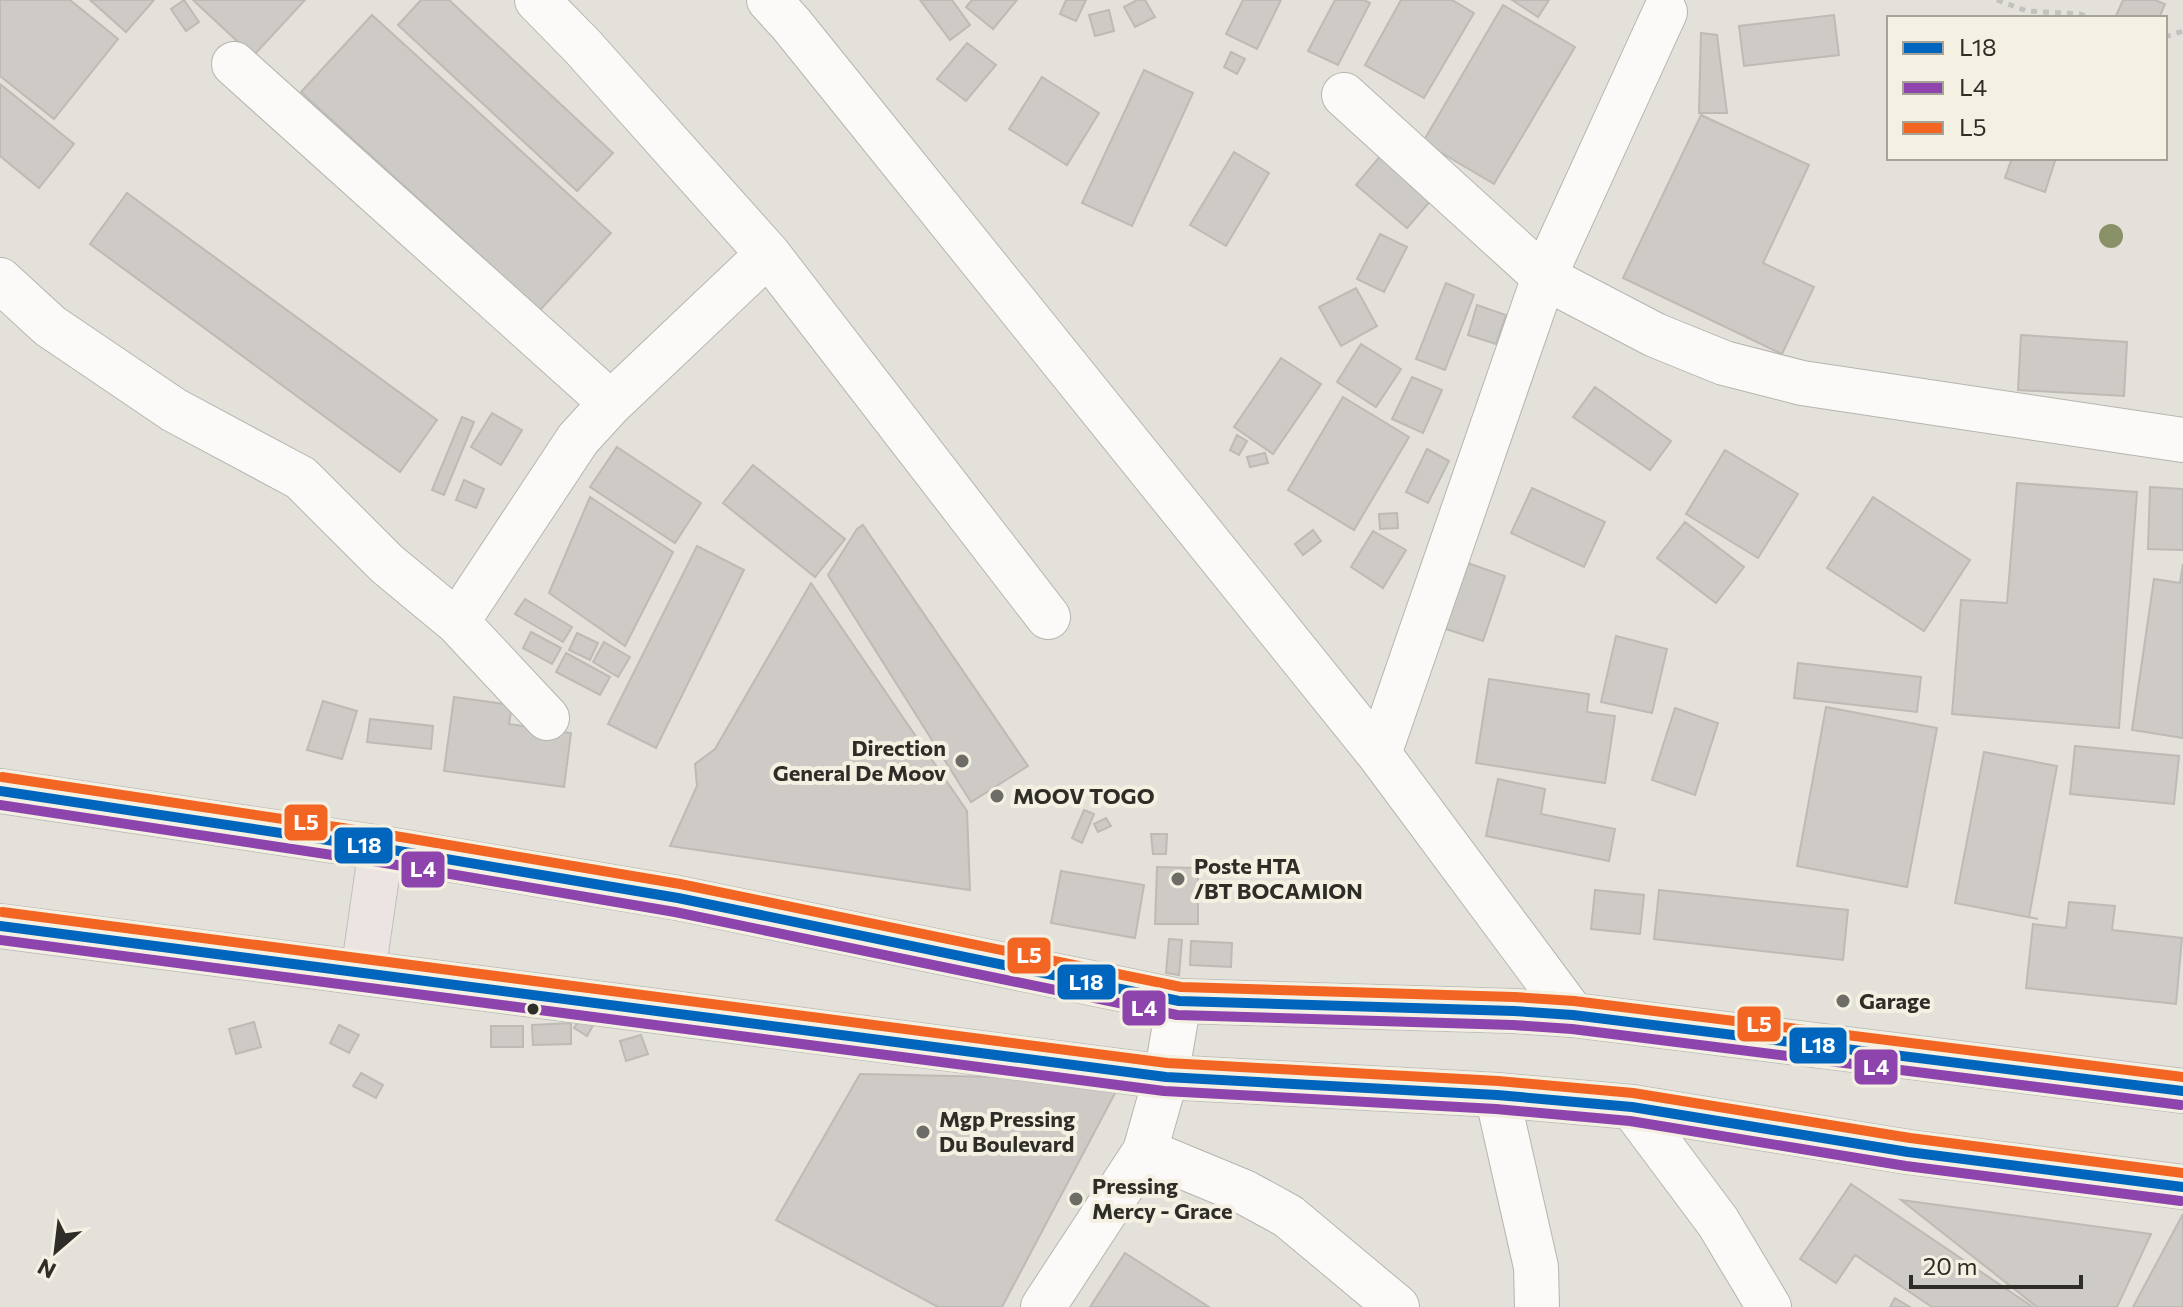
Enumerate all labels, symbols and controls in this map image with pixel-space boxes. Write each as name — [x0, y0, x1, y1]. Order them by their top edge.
legend — [1887, 16, 2167, 160]
text: L18 — [1959, 32, 1997, 61]
text: L4 — [1959, 72, 1987, 101]
text: L5 — [1959, 112, 1987, 141]
place label: Direction General De Moov — [773, 734, 946, 786]
marker: Direction General De Moov — [953, 752, 971, 770]
place label: MOOV TOGO — [1013, 782, 1155, 809]
marker: MOOV TOGO — [988, 787, 1006, 805]
line badge: L5 — [283, 803, 329, 842]
text: L5 — [293, 808, 319, 835]
line badge: L18 — [333, 826, 394, 865]
text: L18 — [346, 831, 382, 858]
line badge: L4 — [400, 850, 446, 889]
place label: Poste HTA /BT BOCAMION — [1194, 852, 1363, 904]
text: L4 — [410, 855, 436, 882]
marker: Poste HTA /BT BOCAMION — [1169, 870, 1187, 888]
line badge: L5 — [1006, 936, 1052, 975]
text: L5 — [1016, 941, 1042, 968]
line badge: L18 — [1056, 963, 1117, 1001]
text: L18 — [1068, 968, 1104, 995]
place label: Garage — [1859, 987, 1931, 1014]
line badge: L4 — [1121, 989, 1167, 1027]
marker: Garage — [1834, 992, 1852, 1010]
text: L4 — [1131, 994, 1157, 1021]
unlabelled marker — [525, 1001, 541, 1017]
line badge: L5 — [1736, 1005, 1782, 1043]
text: L5 — [1746, 1010, 1772, 1037]
line badge: L18 — [1788, 1026, 1848, 1065]
text: L18 — [1800, 1031, 1836, 1058]
line badge: L4 — [1853, 1048, 1899, 1086]
text: L4 — [1863, 1053, 1889, 1080]
place label: Mgp Pressing Du Boulevard — [939, 1105, 1075, 1157]
marker: Mgp Pressing Du Boulevard — [914, 1123, 932, 1141]
place label: Pressing Mercy - Grace — [1092, 1172, 1233, 1224]
marker: Pressing Mercy - Grace — [1067, 1190, 1085, 1208]
north arrow — [16, 1211, 96, 1291]
scale bar — [1911, 1239, 2081, 1289]
text: 20 m — [1923, 1251, 1977, 1280]
text: N — [33, 1253, 60, 1285]

